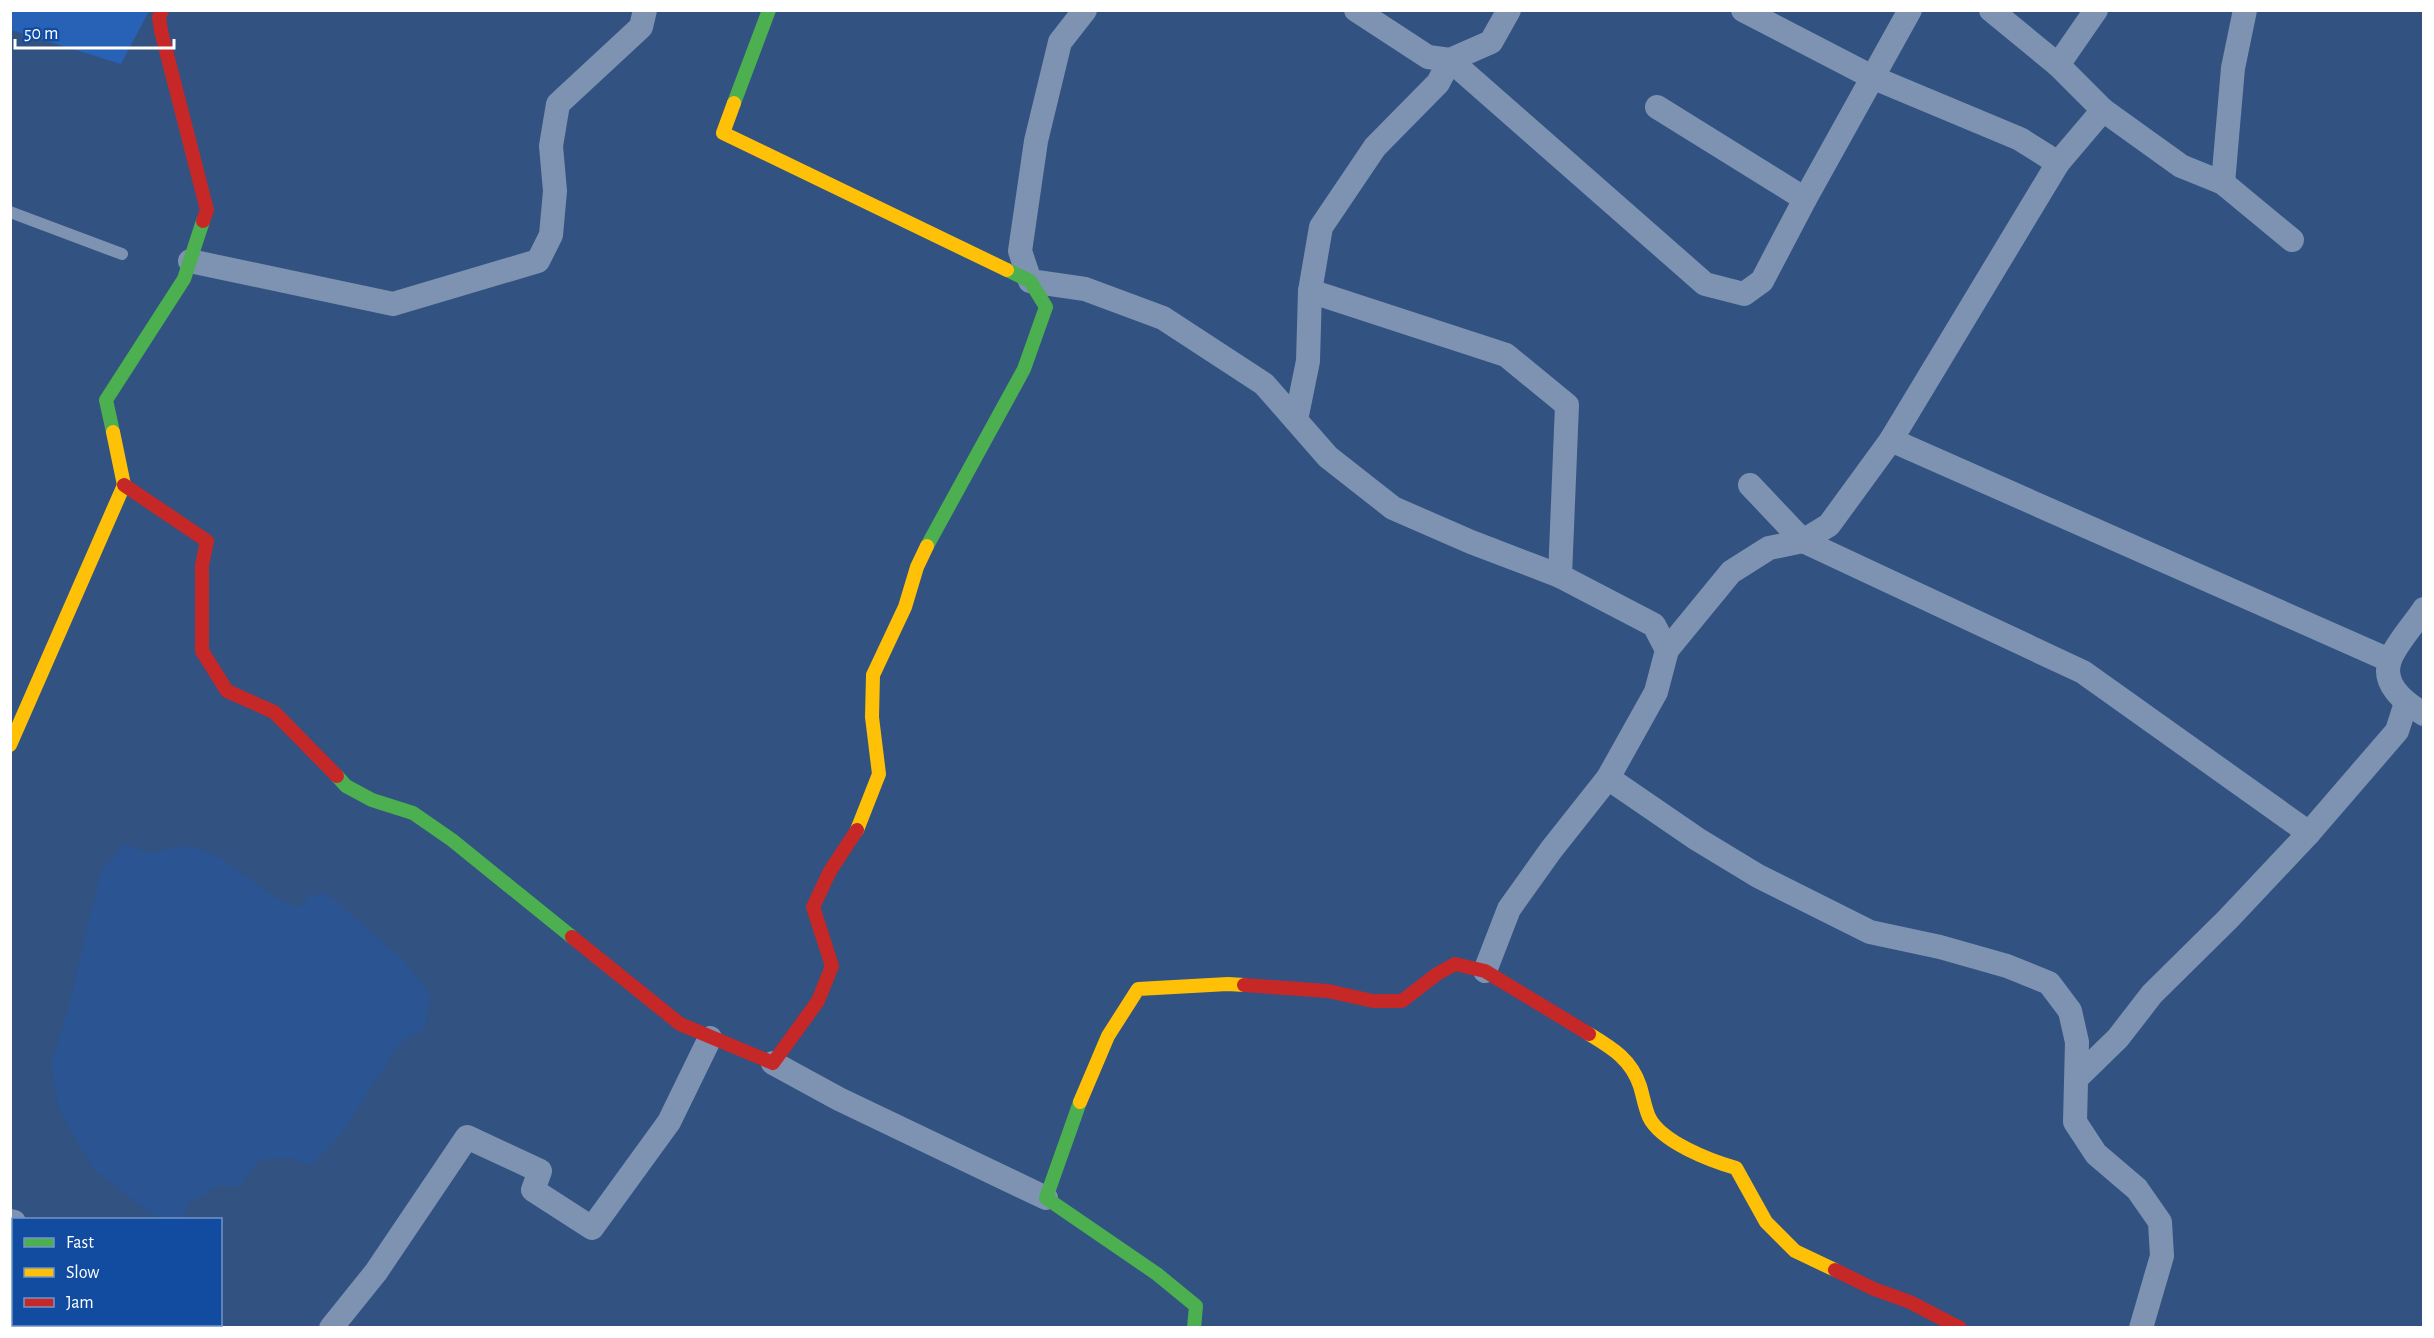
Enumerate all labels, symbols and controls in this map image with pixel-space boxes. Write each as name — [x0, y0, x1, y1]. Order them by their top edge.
scale bar — [15, 12, 174, 50]
text: 50 m — [24, 25, 58, 43]
legend — [12, 1218, 222, 1326]
text: Fast — [66, 1234, 94, 1252]
text: Slow — [66, 1264, 99, 1282]
text: Jam — [66, 1294, 94, 1312]

